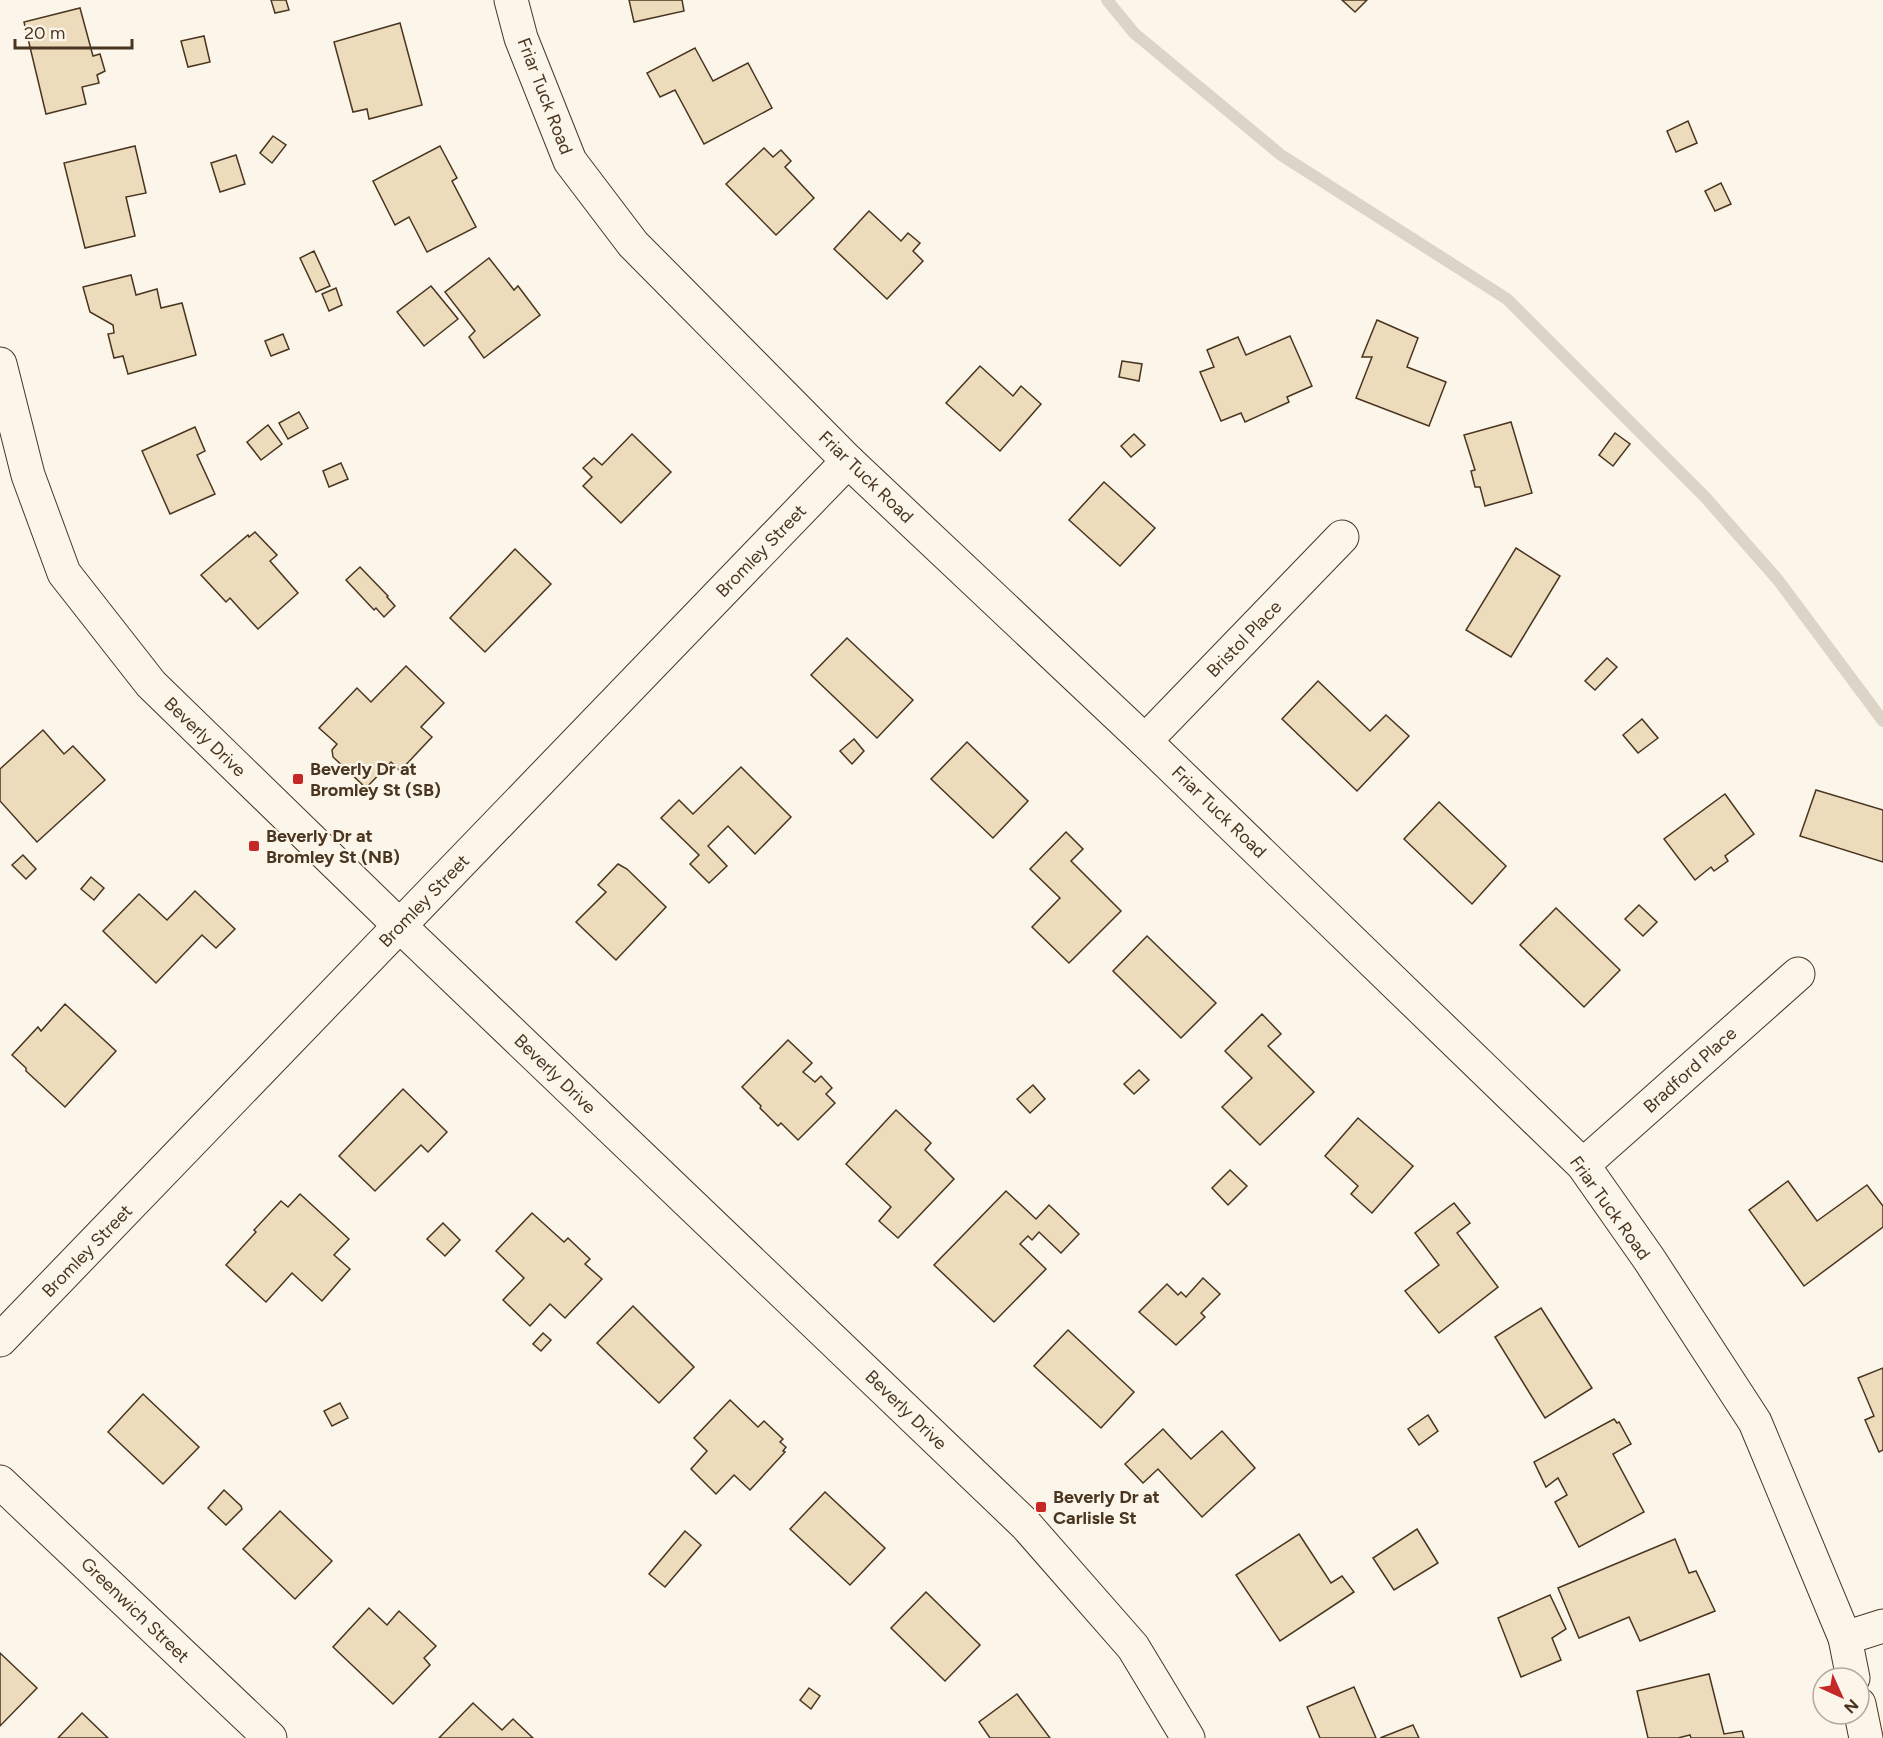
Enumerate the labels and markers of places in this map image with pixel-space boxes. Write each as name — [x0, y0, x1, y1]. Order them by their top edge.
place label: Beverly Dr at Bromley St (SB) — [310, 758, 441, 801]
marker: Beverly Dr at Bromley St (SB) — [291, 772, 305, 786]
place label: Beverly Dr at Bromley St (NB) — [266, 825, 400, 868]
marker: Beverly Dr at Bromley St (NB) — [247, 839, 261, 853]
place label: Beverly Dr at Carlisle St — [1053, 1486, 1160, 1529]
marker: Beverly Dr at Carlisle St — [1034, 1500, 1048, 1514]

